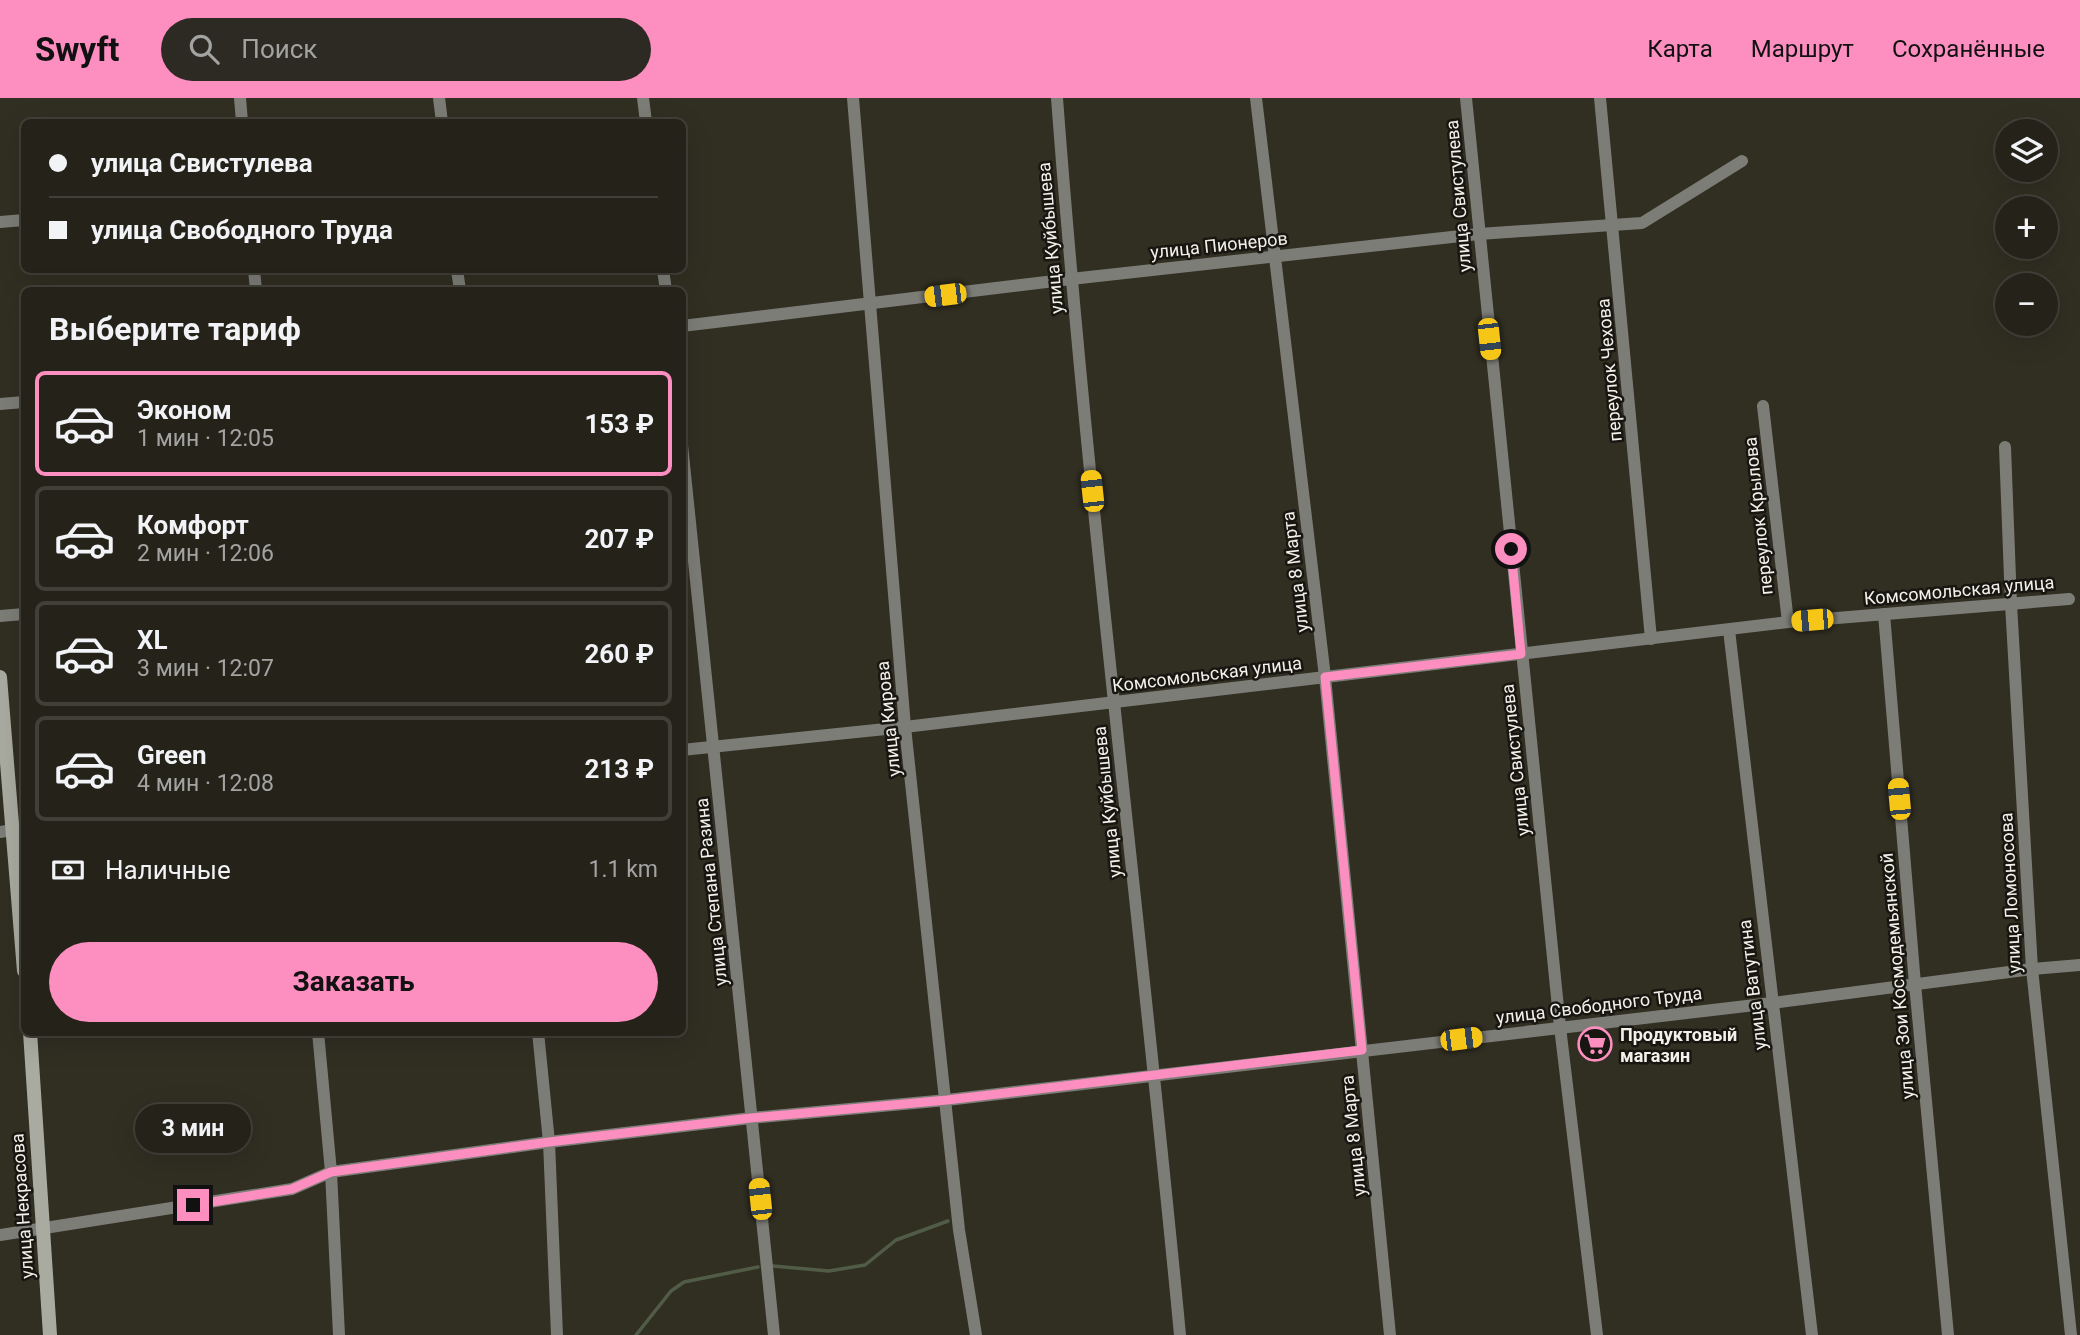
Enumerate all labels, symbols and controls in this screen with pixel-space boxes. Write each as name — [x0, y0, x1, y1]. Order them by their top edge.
search box — [161, 18, 651, 81]
text: Swyft — [35, 30, 119, 69]
icon: search — [185, 30, 223, 68]
text: Поиск — [241, 34, 317, 64]
text: Карта — [1647, 35, 1713, 63]
text: Маршрут — [1751, 35, 1854, 63]
text: Сохранённые — [1892, 35, 2045, 63]
street label: улица Свистулева — [1441, 119, 1475, 273]
map controls — [1995, 119, 2058, 336]
button: layers — [1995, 119, 2058, 182]
text: улица Свистулева — [91, 148, 313, 178]
street label: улица Куйбышева — [1033, 161, 1067, 315]
button: + — [1995, 196, 2058, 259]
text: улица Свободного Труда — [91, 215, 393, 245]
street label: улица Пионеров — [1149, 227, 1289, 263]
button: − — [1995, 273, 2058, 336]
car — [923, 282, 968, 308]
street label: переулок Чехова — [1592, 298, 1626, 442]
text: Выберите тариф — [49, 310, 301, 348]
car — [1477, 317, 1502, 361]
icon: car — [53, 392, 116, 455]
text: Эконом — [137, 395, 232, 425]
text: 153 ₽ — [584, 409, 654, 439]
text: 1 мин · 12:05 — [137, 425, 274, 452]
street label: переулок Крылова — [1739, 436, 1777, 596]
car — [1080, 469, 1105, 513]
icon: car — [53, 507, 116, 570]
text: Комфорт — [137, 510, 249, 540]
street label: улица 8 Марта — [1277, 510, 1313, 634]
text: 207 ₽ — [584, 524, 654, 554]
route start — [1495, 533, 1527, 565]
text: 2 мин · 12:06 — [137, 540, 274, 567]
street label: Комсомольская улица — [1863, 571, 2055, 609]
car — [1791, 608, 1834, 632]
icon: car — [53, 622, 116, 685]
text: XL — [137, 625, 168, 655]
text: 260 ₽ — [584, 639, 654, 669]
street label: Комсомольская улица — [1111, 652, 1303, 696]
text: 3 мин · 12:07 — [137, 655, 274, 682]
street label: улица Кирова — [871, 660, 905, 778]
street label: улица Свистулева — [1497, 683, 1533, 837]
street label: улица Куйбышева — [1089, 725, 1125, 879]
icon: car — [53, 737, 116, 800]
text: Green — [137, 740, 207, 770]
text: 213 ₽ — [584, 754, 654, 784]
text: 4 мин · 12:08 — [137, 770, 274, 797]
car — [1887, 777, 1912, 821]
street label: улица Степана Разина — [691, 797, 731, 987]
street label: улица Ломоносова — [1995, 812, 2025, 974]
icon: cash — [49, 851, 87, 889]
street label: улица Зои Космодемьянской — [1876, 852, 1918, 1100]
text: Наличные — [105, 855, 231, 885]
text: 1.1 km — [589, 856, 658, 883]
street label: улица Ватутина — [1734, 919, 1770, 1051]
button: Заказать — [49, 942, 658, 1022]
street label: улица Свободного Труда — [1495, 982, 1703, 1028]
place label: Продуктовый магазин — [1620, 1024, 1737, 1066]
supermarket icon: Продуктовый магазин — [1576, 1025, 1614, 1063]
car — [1439, 1026, 1484, 1052]
street label: улица 8 Марта — [1336, 1074, 1370, 1198]
callout: 3 мин — [135, 1104, 251, 1152]
text: 3 мин — [162, 1115, 224, 1142]
street label: улица Некрасова — [6, 1133, 38, 1279]
car — [748, 1177, 773, 1221]
route end — [177, 1189, 209, 1221]

